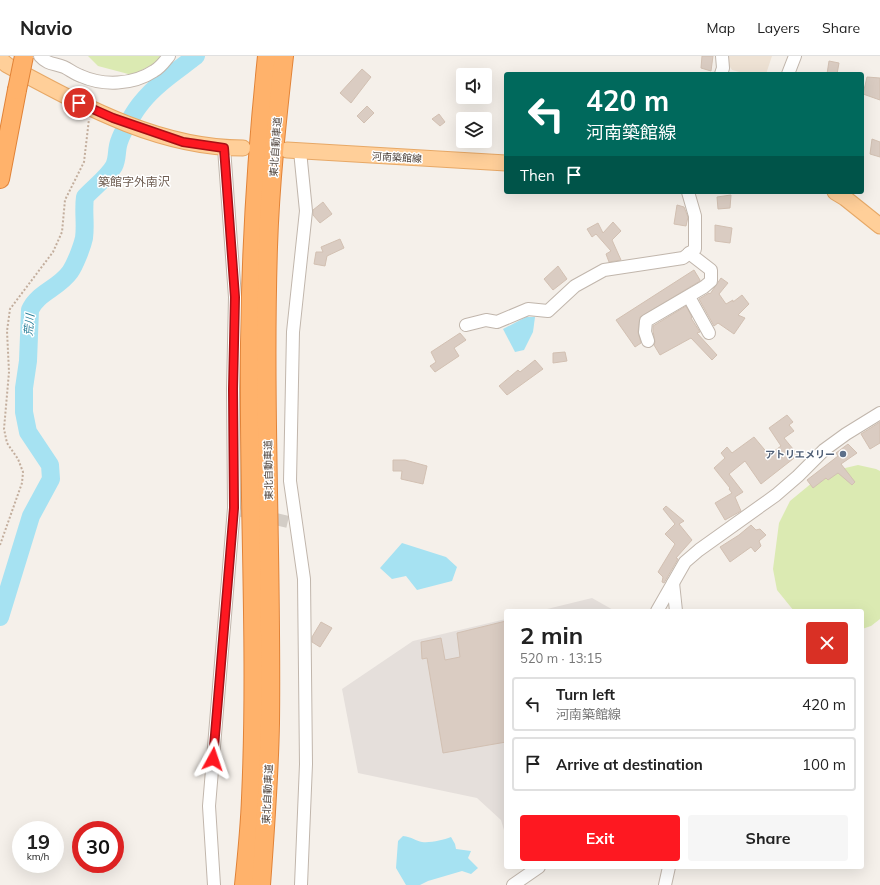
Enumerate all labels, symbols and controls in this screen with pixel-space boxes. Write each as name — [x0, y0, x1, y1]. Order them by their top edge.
text: Navio — [20, 16, 73, 40]
text: Map — [706, 19, 735, 37]
text: Layers — [757, 19, 800, 37]
text: Share — [822, 19, 860, 37]
map controls — [456, 68, 492, 148]
button: sound — [456, 68, 492, 104]
text: 420 m — [586, 83, 669, 118]
pin — [62, 86, 96, 120]
icon: left — [520, 88, 572, 140]
icon: arrive — [68, 92, 90, 114]
button: layers — [456, 112, 492, 148]
street label: 東北自動車道 — [267, 117, 284, 177]
text: 河南築館線 — [586, 121, 676, 144]
street label: 河南築館線 — [372, 150, 422, 165]
icon: arrive — [563, 164, 585, 186]
text: Then — [520, 166, 555, 185]
district label: 築館字外南沢 — [98, 174, 170, 189]
water label: 荒川 — [21, 312, 37, 337]
street label: 東北自動車道 — [261, 440, 276, 500]
place label: アトリエメリー — [765, 448, 835, 461]
marker: アトリエメリー — [838, 449, 848, 459]
text: 2 min — [520, 620, 583, 650]
button: close — [806, 622, 848, 664]
text: 520 m · 13:15 — [520, 650, 602, 666]
text: Turn left — [556, 685, 615, 704]
icon: left — [522, 693, 544, 715]
text: 420 m — [802, 695, 846, 714]
text: 河南築館線 — [556, 706, 621, 722]
position arrow — [192, 738, 234, 780]
icon: arrive — [522, 753, 544, 775]
text: Arrive at destination — [556, 755, 703, 774]
text: 100 m — [802, 755, 846, 774]
street label: 東北自動車道 — [259, 764, 276, 824]
button: Exit — [520, 815, 680, 861]
button: Share — [688, 815, 848, 861]
speed limit sign: 30 — [72, 821, 124, 873]
text: 19 — [26, 829, 50, 854]
text: km/h — [27, 850, 49, 863]

